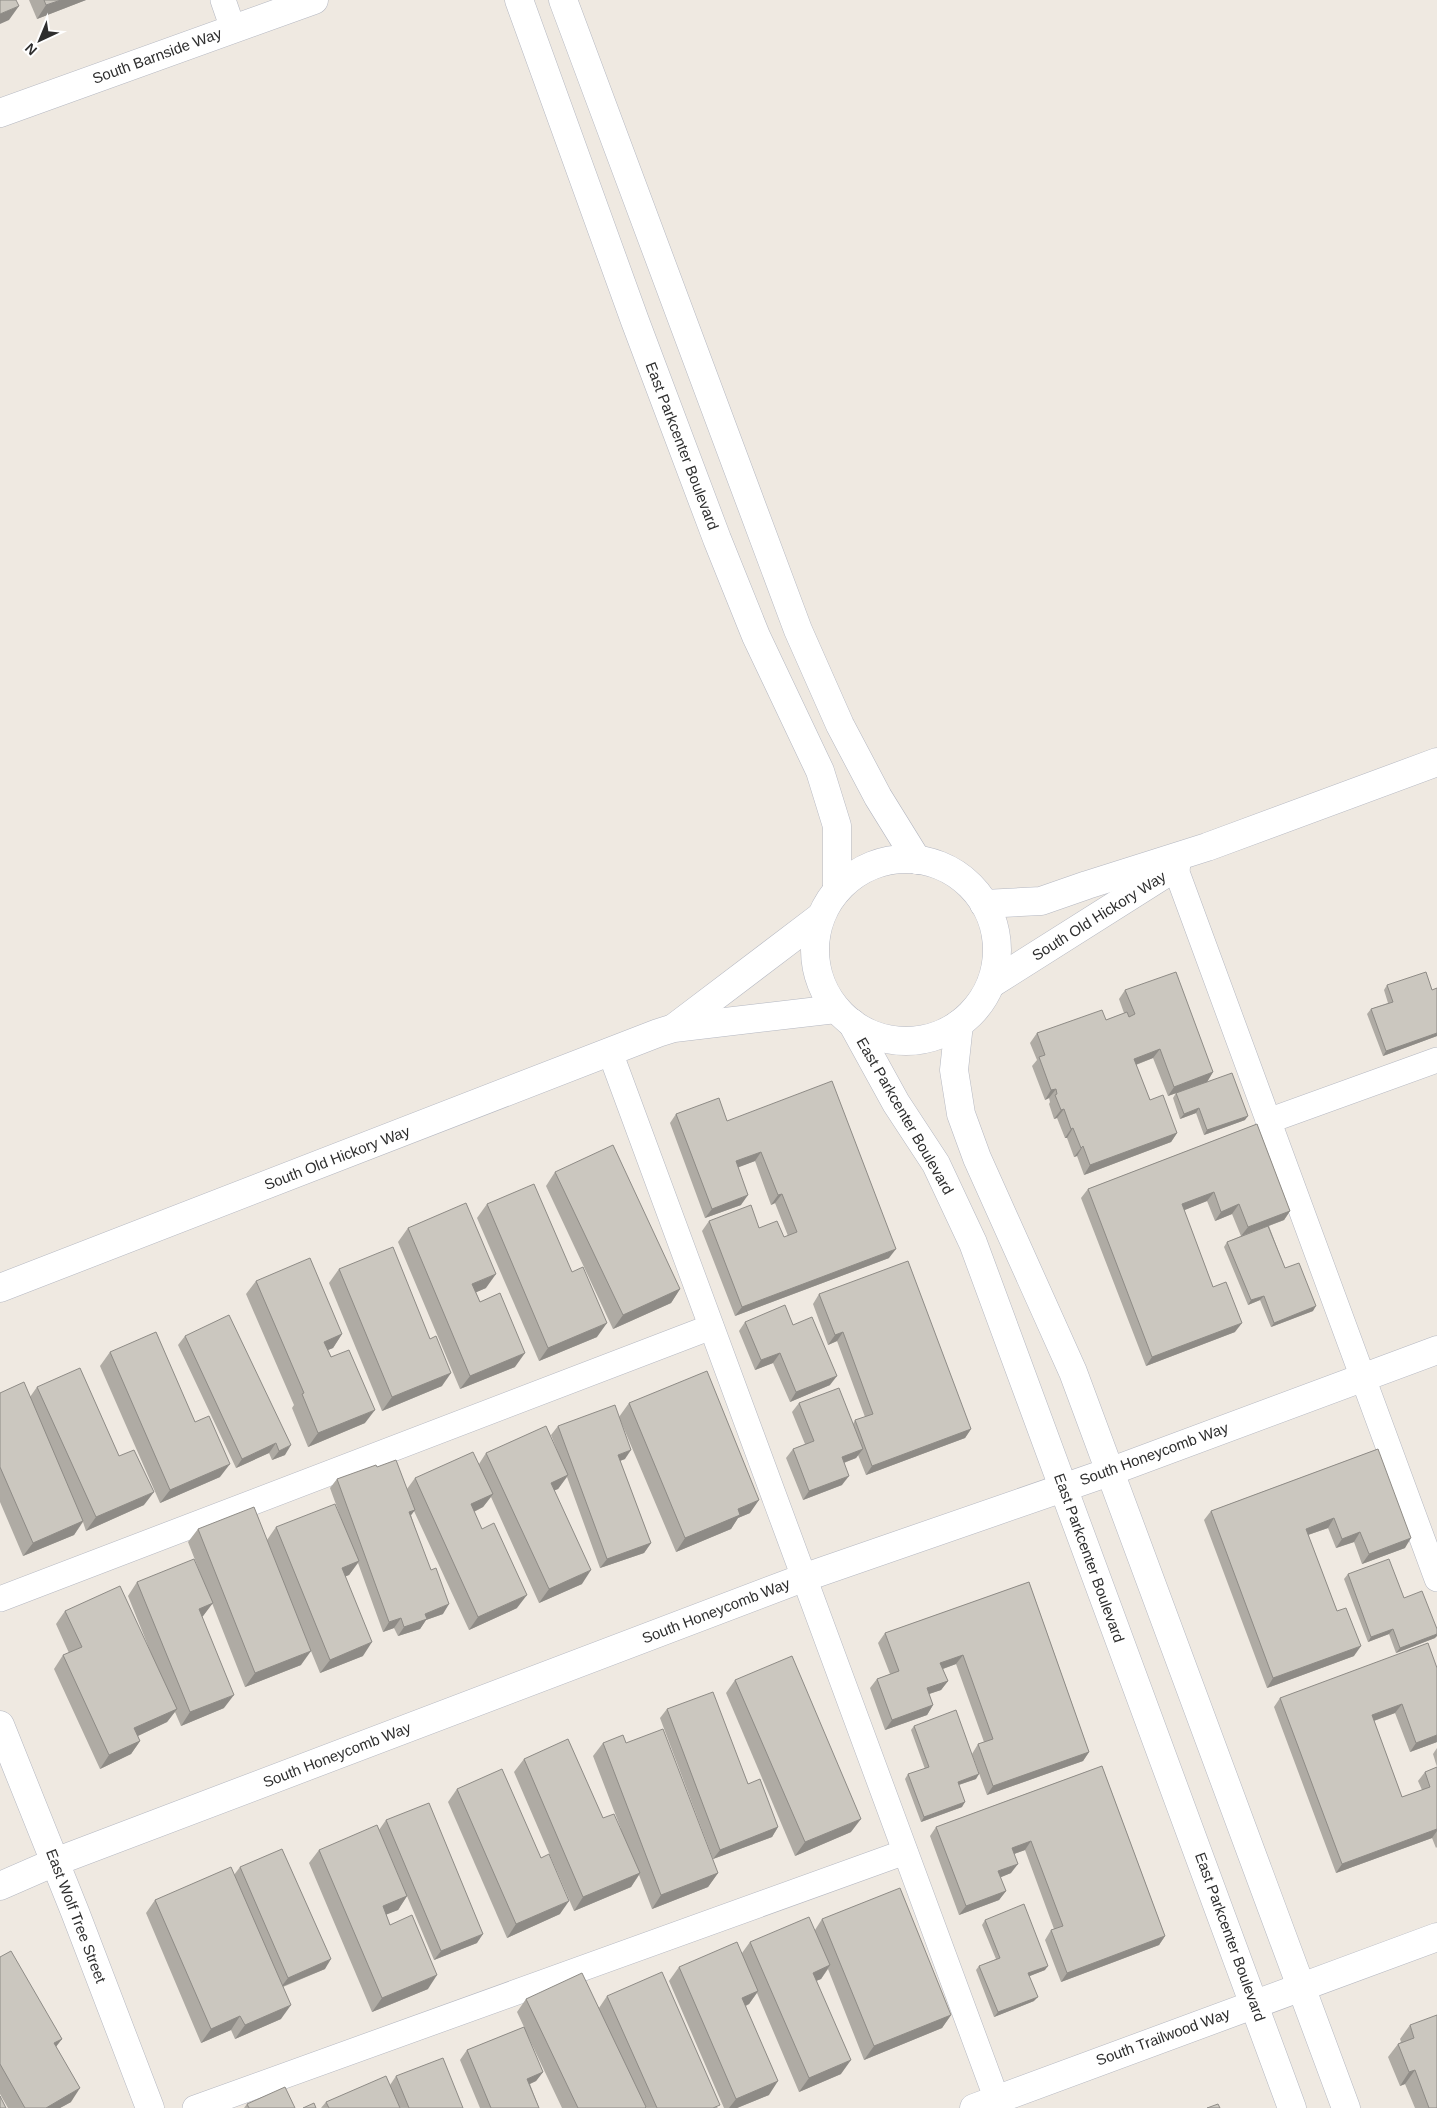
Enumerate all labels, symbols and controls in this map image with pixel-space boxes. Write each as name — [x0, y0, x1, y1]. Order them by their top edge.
north arrow — [15, 15, 65, 65]
street label: South Barnside Way — [90, 24, 224, 87]
text: N — [22, 40, 40, 59]
street label: East Parkcenter Boulevard — [643, 359, 722, 532]
street label: South Old Hickory Way — [1029, 867, 1169, 964]
street label: East Parkcenter Boulevard — [853, 1034, 957, 1197]
street label: South Old Hickory Way — [262, 1122, 412, 1193]
street label: South Honeycomb Way — [1077, 1419, 1231, 1488]
street label: East Parkcenter Boulevard — [1051, 1471, 1128, 1645]
street label: South Honeycomb Way — [639, 1574, 793, 1647]
street label: South Honeycomb Way — [260, 1718, 414, 1791]
street label: East Wolf Tree Street — [43, 1846, 110, 1986]
street label: East Parkcenter Boulevard — [1192, 1850, 1269, 2024]
street label: South Trailwood Way — [1094, 2004, 1233, 2069]

